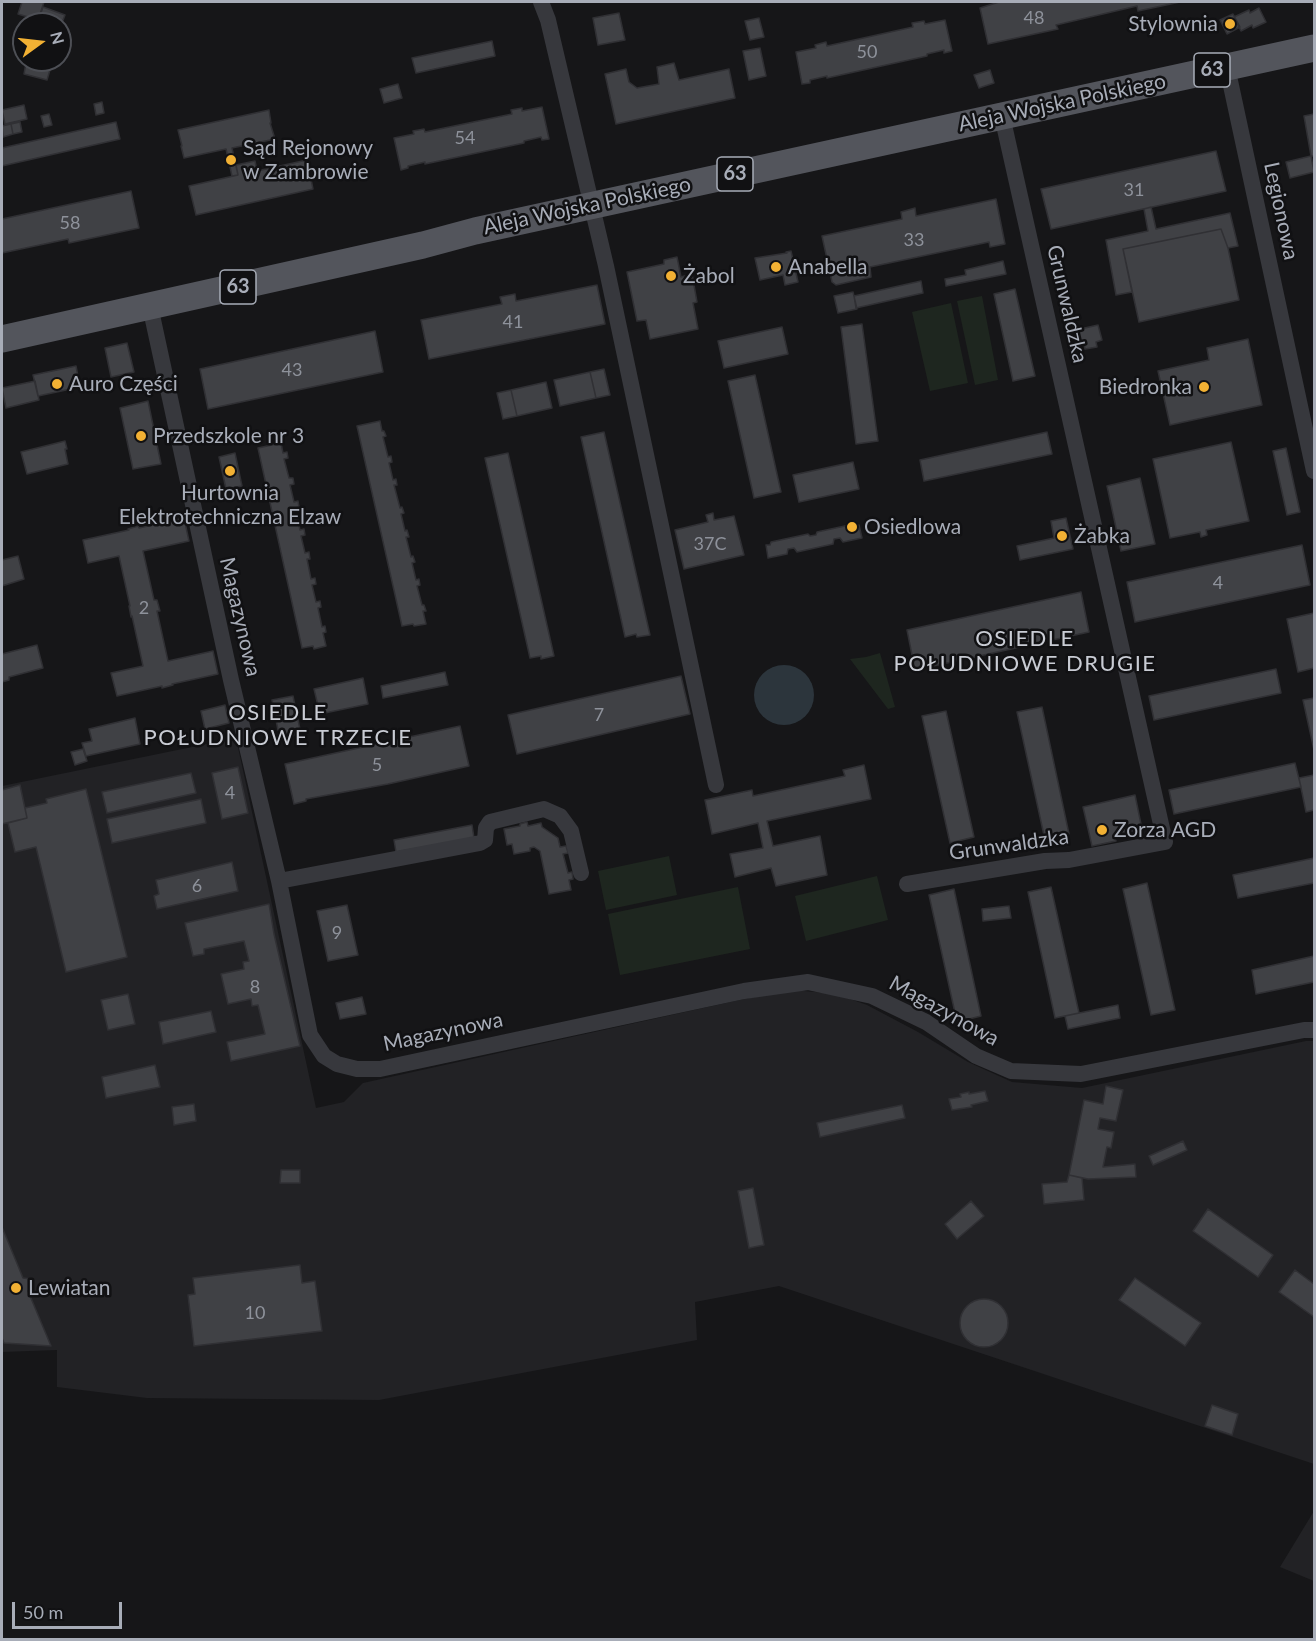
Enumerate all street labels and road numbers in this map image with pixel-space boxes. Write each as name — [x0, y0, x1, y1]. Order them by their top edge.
road number: 63 — [1194, 53, 1230, 87]
street label: Aleja Wojska Polskiego — [956, 69, 1168, 137]
road number: 63 — [717, 157, 753, 191]
street label: Legionowa — [1258, 160, 1304, 262]
street label: Aleja Wojska Polskiego — [481, 172, 693, 240]
street label: Grunwaldzka — [1041, 243, 1093, 365]
road number: 63 — [220, 270, 256, 304]
street label: Magazynowa — [214, 555, 266, 679]
street label: Grunwaldzka — [948, 824, 1070, 866]
street label: Magazynowa — [885, 971, 1003, 1051]
street label: Magazynowa — [381, 1007, 505, 1057]

